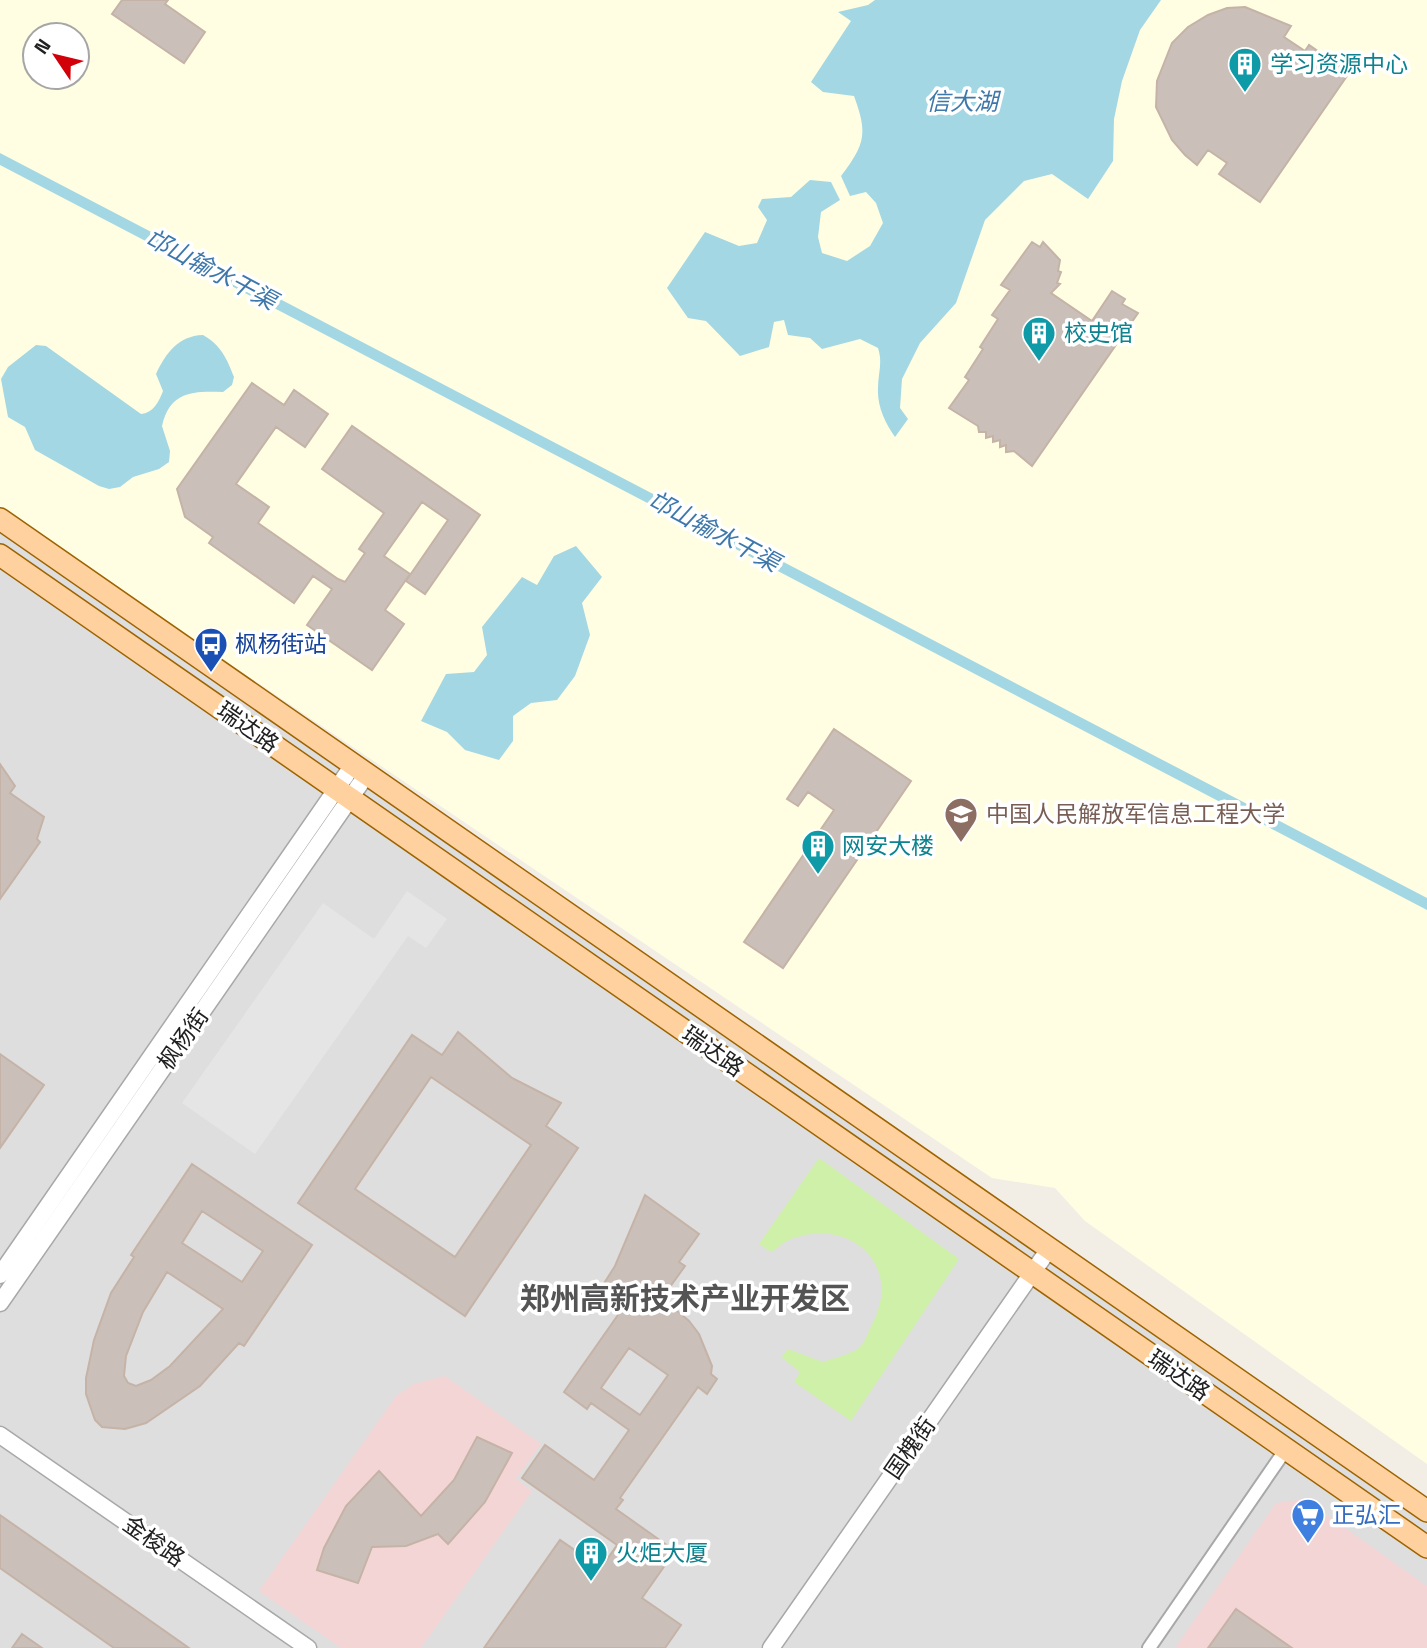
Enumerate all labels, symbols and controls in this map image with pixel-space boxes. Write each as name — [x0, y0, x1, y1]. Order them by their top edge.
north arrow — [21, 21, 91, 91]
text: N — [29, 34, 56, 59]
building icon: 学习资源中心 — [1226, 45, 1264, 94]
place label: 学习资源中心 — [1270, 49, 1408, 79]
water label: 信大湖 — [926, 86, 1002, 117]
water label: 邙山输水干渠 — [140, 222, 284, 318]
building icon: 校史馆 — [1020, 314, 1058, 363]
place label: 校史馆 — [1064, 318, 1133, 348]
water label: 邙山输水干渠 — [643, 484, 787, 580]
bus stop icon: 枫杨街站 — [192, 625, 230, 674]
place label: 枫杨街站 — [235, 629, 327, 659]
street label: 瑞达路 — [211, 695, 285, 759]
school or university icon: 中国人民解放军信息工程大学 — [942, 795, 980, 844]
place label: 中国人民解放军信息工程大学 — [986, 799, 1285, 829]
building icon: 网安大楼 — [799, 827, 837, 876]
place label: 网安大楼 — [842, 831, 934, 861]
street label: 枫杨街 — [151, 1002, 215, 1076]
street label: 瑞达路 — [676, 1019, 750, 1083]
district label: 郑州高新技术产业开发区 — [520, 1279, 850, 1318]
street label: 瑞达路 — [1142, 1343, 1216, 1407]
street label: 国槐街 — [878, 1411, 942, 1485]
supermarket icon: 正弘汇 — [1289, 1496, 1327, 1545]
place label: 正弘汇 — [1332, 1500, 1401, 1530]
street label: 金梭路 — [117, 1509, 191, 1573]
building icon: 火炬大厦 — [572, 1534, 610, 1583]
place label: 火炬大厦 — [616, 1538, 708, 1568]

